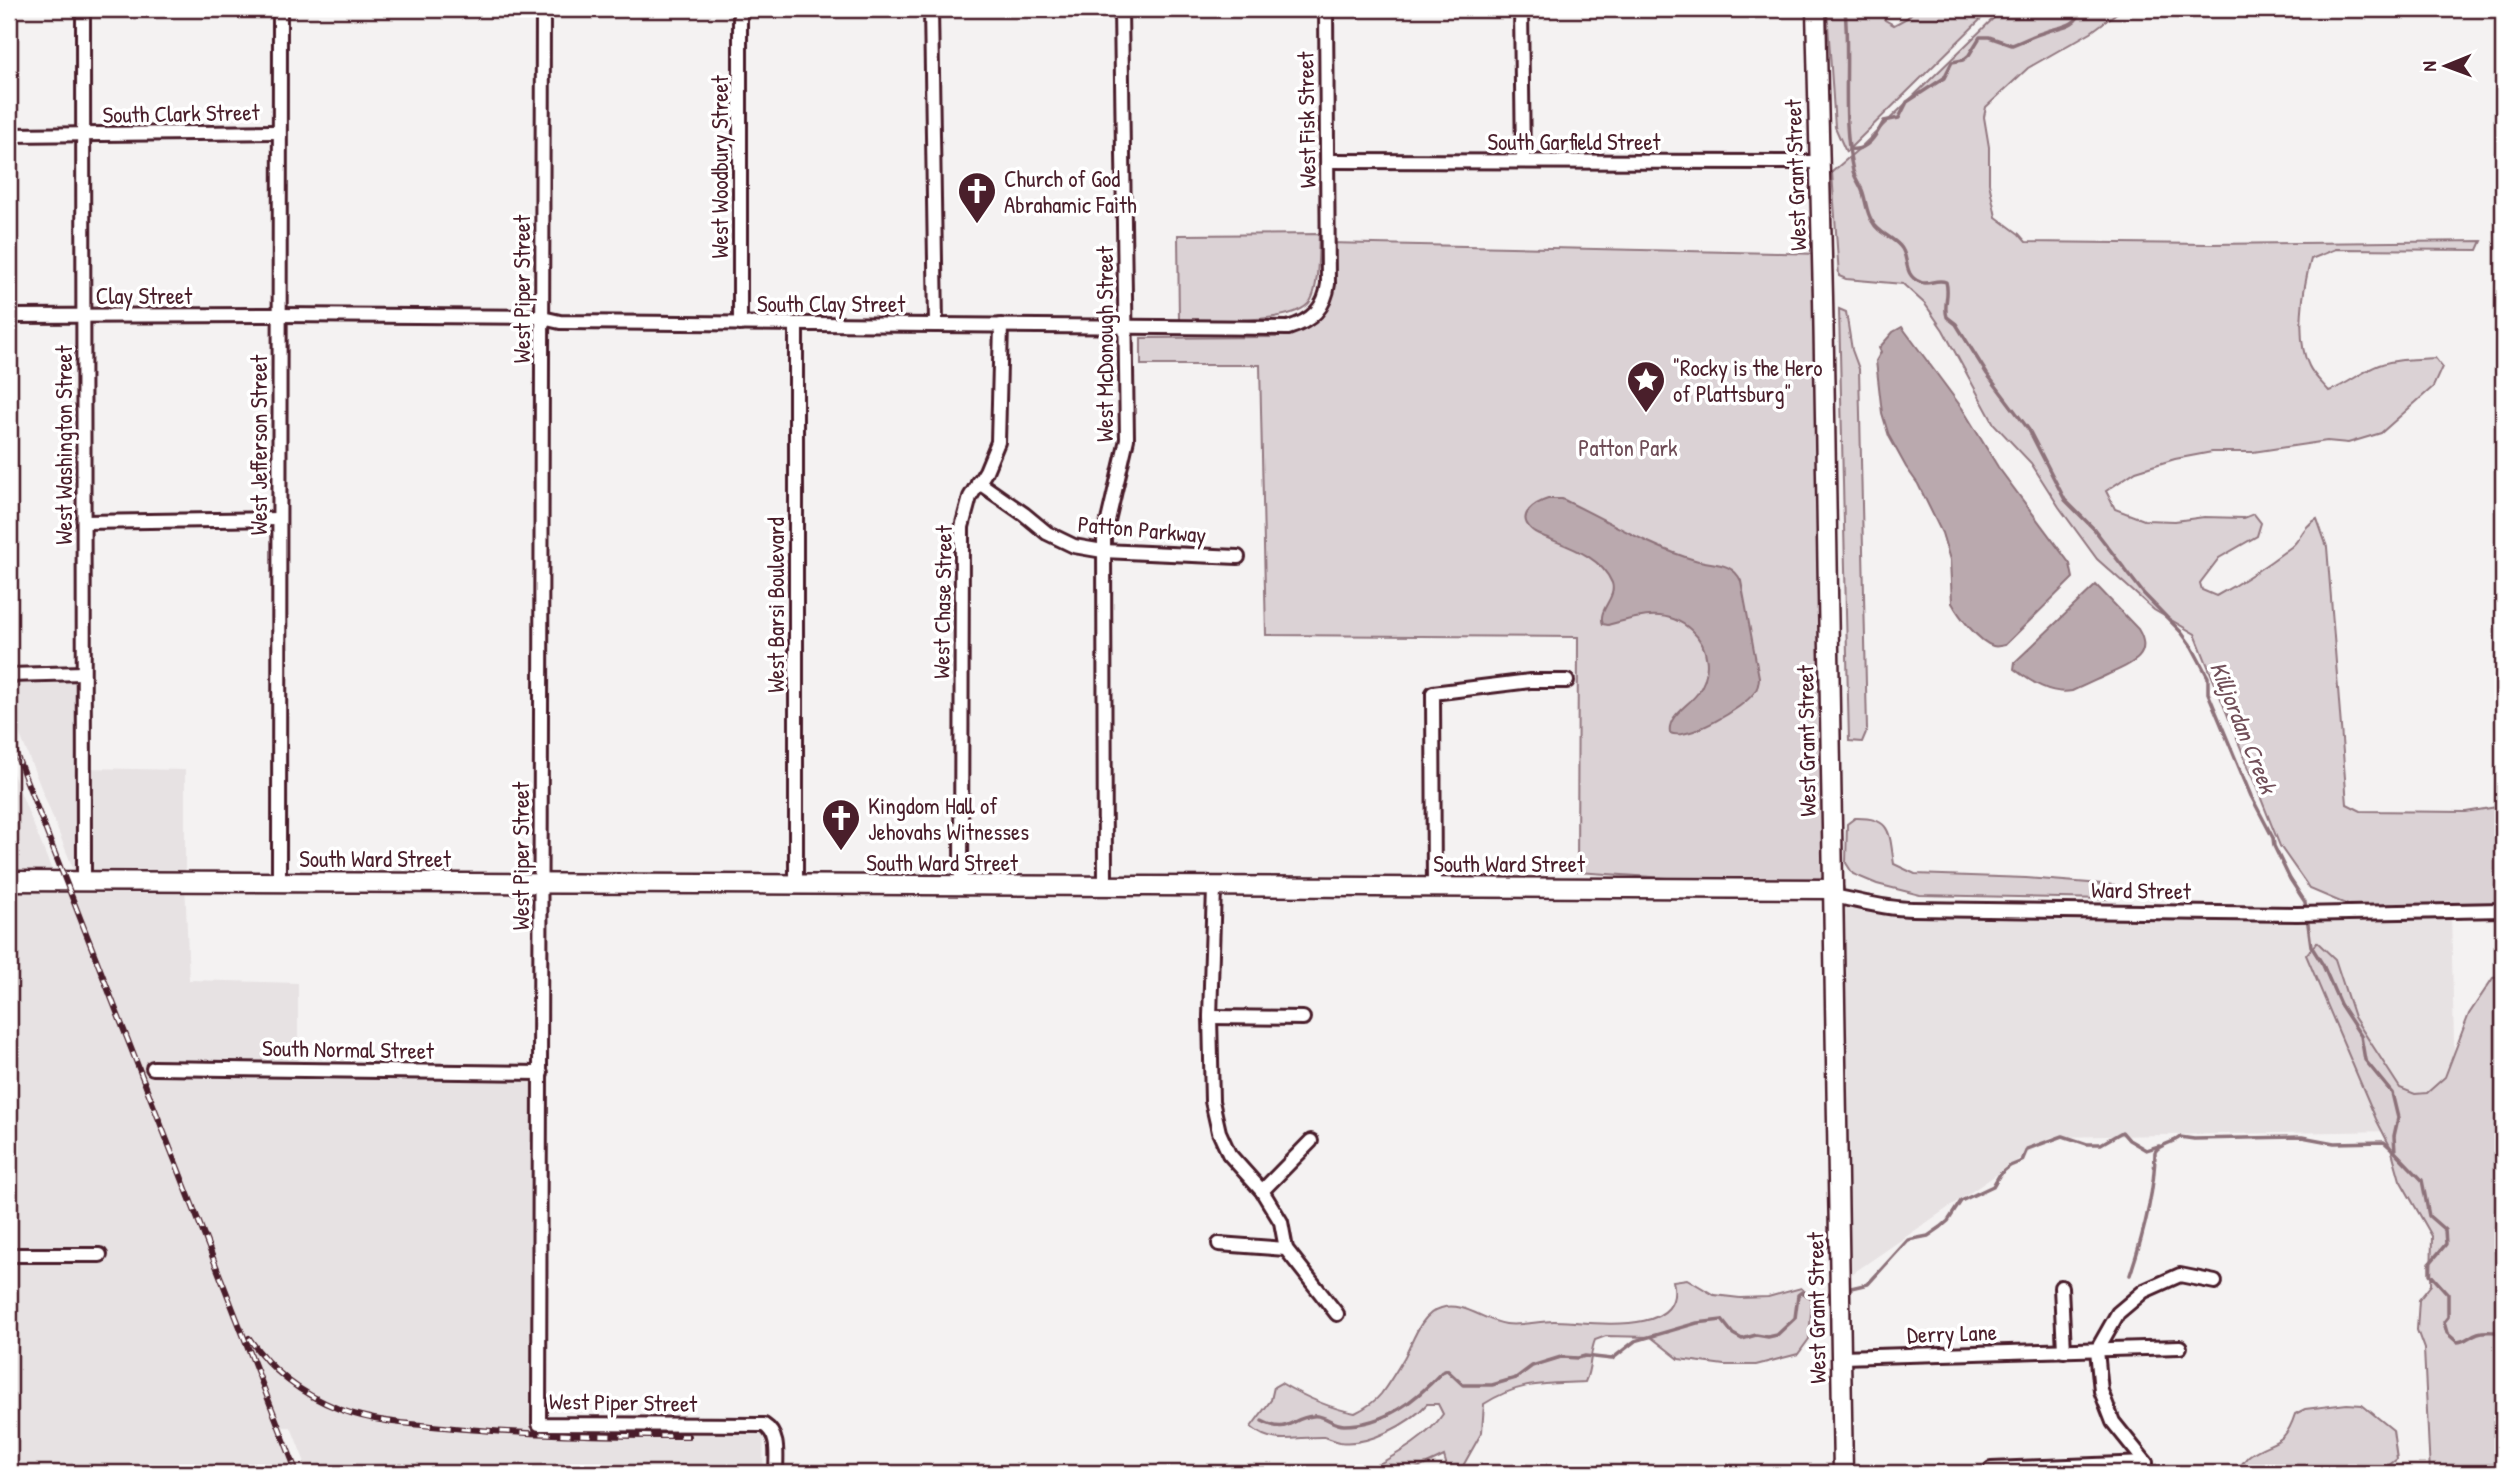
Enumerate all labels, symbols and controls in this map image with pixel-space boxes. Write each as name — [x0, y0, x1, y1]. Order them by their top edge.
north arrow — [2410, 32, 2480, 102]
street label: West Fisk Street — [1289, 50, 1323, 188]
text: N — [2416, 61, 2442, 72]
street label: West Woodbury Street — [704, 74, 735, 259]
street label: South Clark Street — [102, 96, 261, 130]
street label: West Grant Street — [1777, 98, 1813, 251]
street label: South Garfield Street — [1487, 126, 1662, 157]
place label: Church of God Abrahamic Faith — [1004, 163, 1137, 220]
church icon: Church of God Abrahamic Faith — [956, 170, 998, 225]
street label: West Piper Street — [506, 214, 537, 363]
street label: West McDonough Street — [1089, 245, 1120, 442]
street label: Clay Street — [96, 280, 193, 311]
street label: South Clay Street — [757, 288, 906, 319]
street label: West Washington Street — [48, 344, 79, 545]
place label: "Rocky is the Hero of Plattsburg" — [1673, 352, 1823, 409]
street label: West Jefferson Street — [243, 354, 274, 535]
place icon: "Rocky is the Hero of Plattsburg" — [1625, 359, 1667, 414]
park label: Patton Park — [1578, 432, 1678, 463]
street label: Patton Parkway — [1077, 508, 1208, 550]
street label: West Barsi Boulevard — [760, 517, 791, 693]
street label: West Chase Street — [925, 524, 959, 679]
water label: Killjordan Creek — [2203, 656, 2286, 800]
street label: West Grant Street — [1789, 664, 1823, 817]
street label: West Piper Street — [505, 781, 536, 930]
place label: Kingdom Hall of Jehovahs Witnesses — [868, 790, 1029, 847]
church icon: Kingdom Hall of Jehovahs Witnesses — [820, 797, 862, 852]
street label: South Ward Street — [299, 843, 452, 874]
street label: South Ward Street — [866, 847, 1019, 878]
street label: South Ward Street — [1433, 848, 1586, 879]
street label: Ward Street — [2091, 874, 2192, 906]
street label: South Normal Street — [262, 1032, 435, 1066]
street label: West Grant Street — [1799, 1231, 1833, 1384]
street label: Derry Lane — [1907, 1316, 1997, 1350]
street label: West Piper Street — [549, 1385, 698, 1419]

